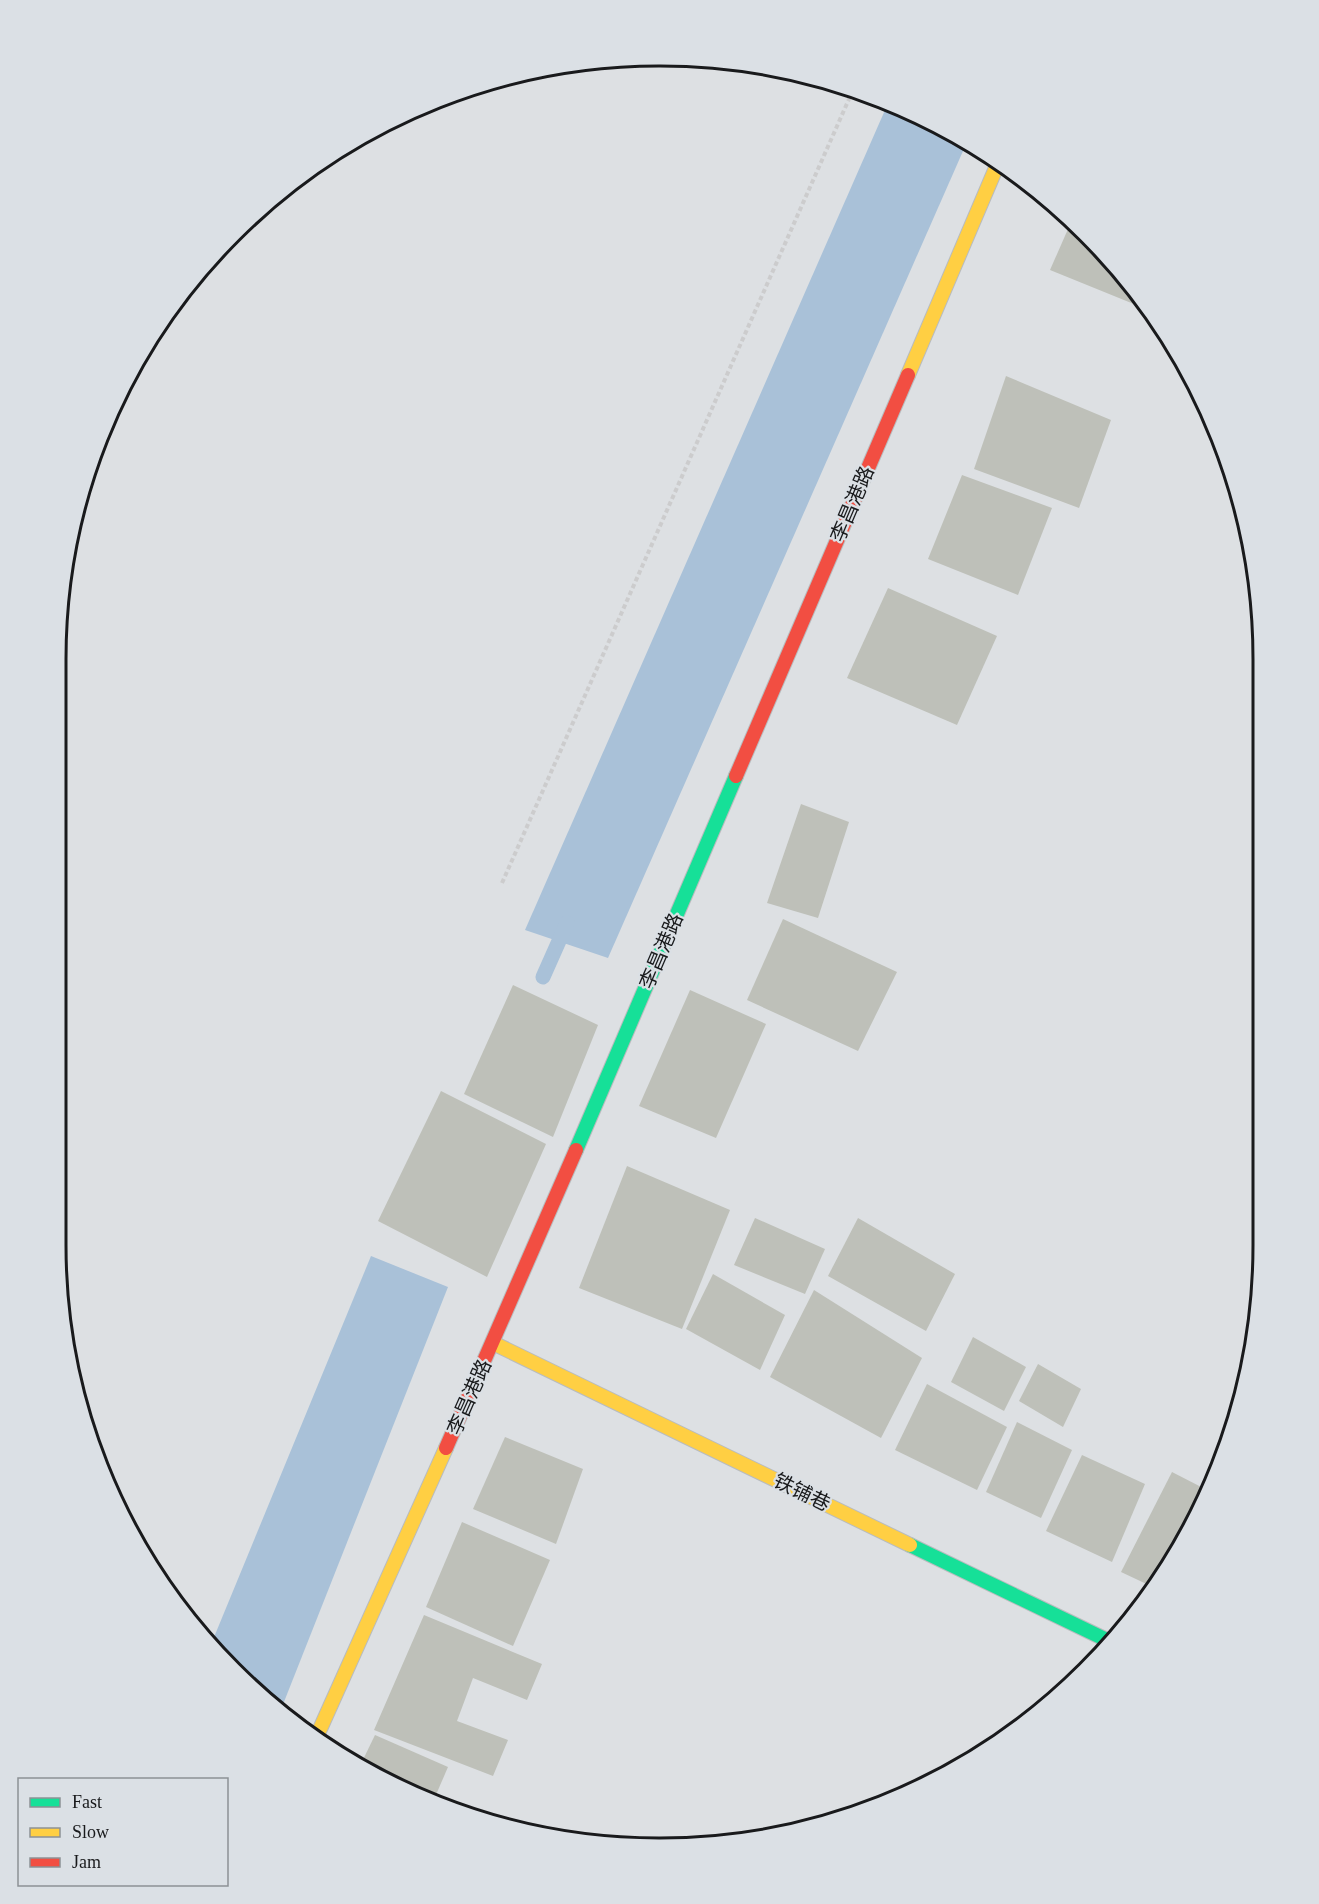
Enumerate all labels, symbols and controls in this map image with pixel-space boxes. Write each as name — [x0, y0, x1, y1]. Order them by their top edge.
street label: 李昌港路 — [826, 463, 878, 545]
street label: 李昌港路 — [635, 910, 687, 992]
street label: 李昌港路 — [443, 1356, 495, 1438]
street label: 铁铺巷 — [770, 1469, 834, 1515]
legend — [18, 1778, 228, 1886]
text: Fast — [72, 1792, 102, 1812]
text: Slow — [72, 1822, 109, 1842]
text: Jam — [72, 1852, 101, 1872]

